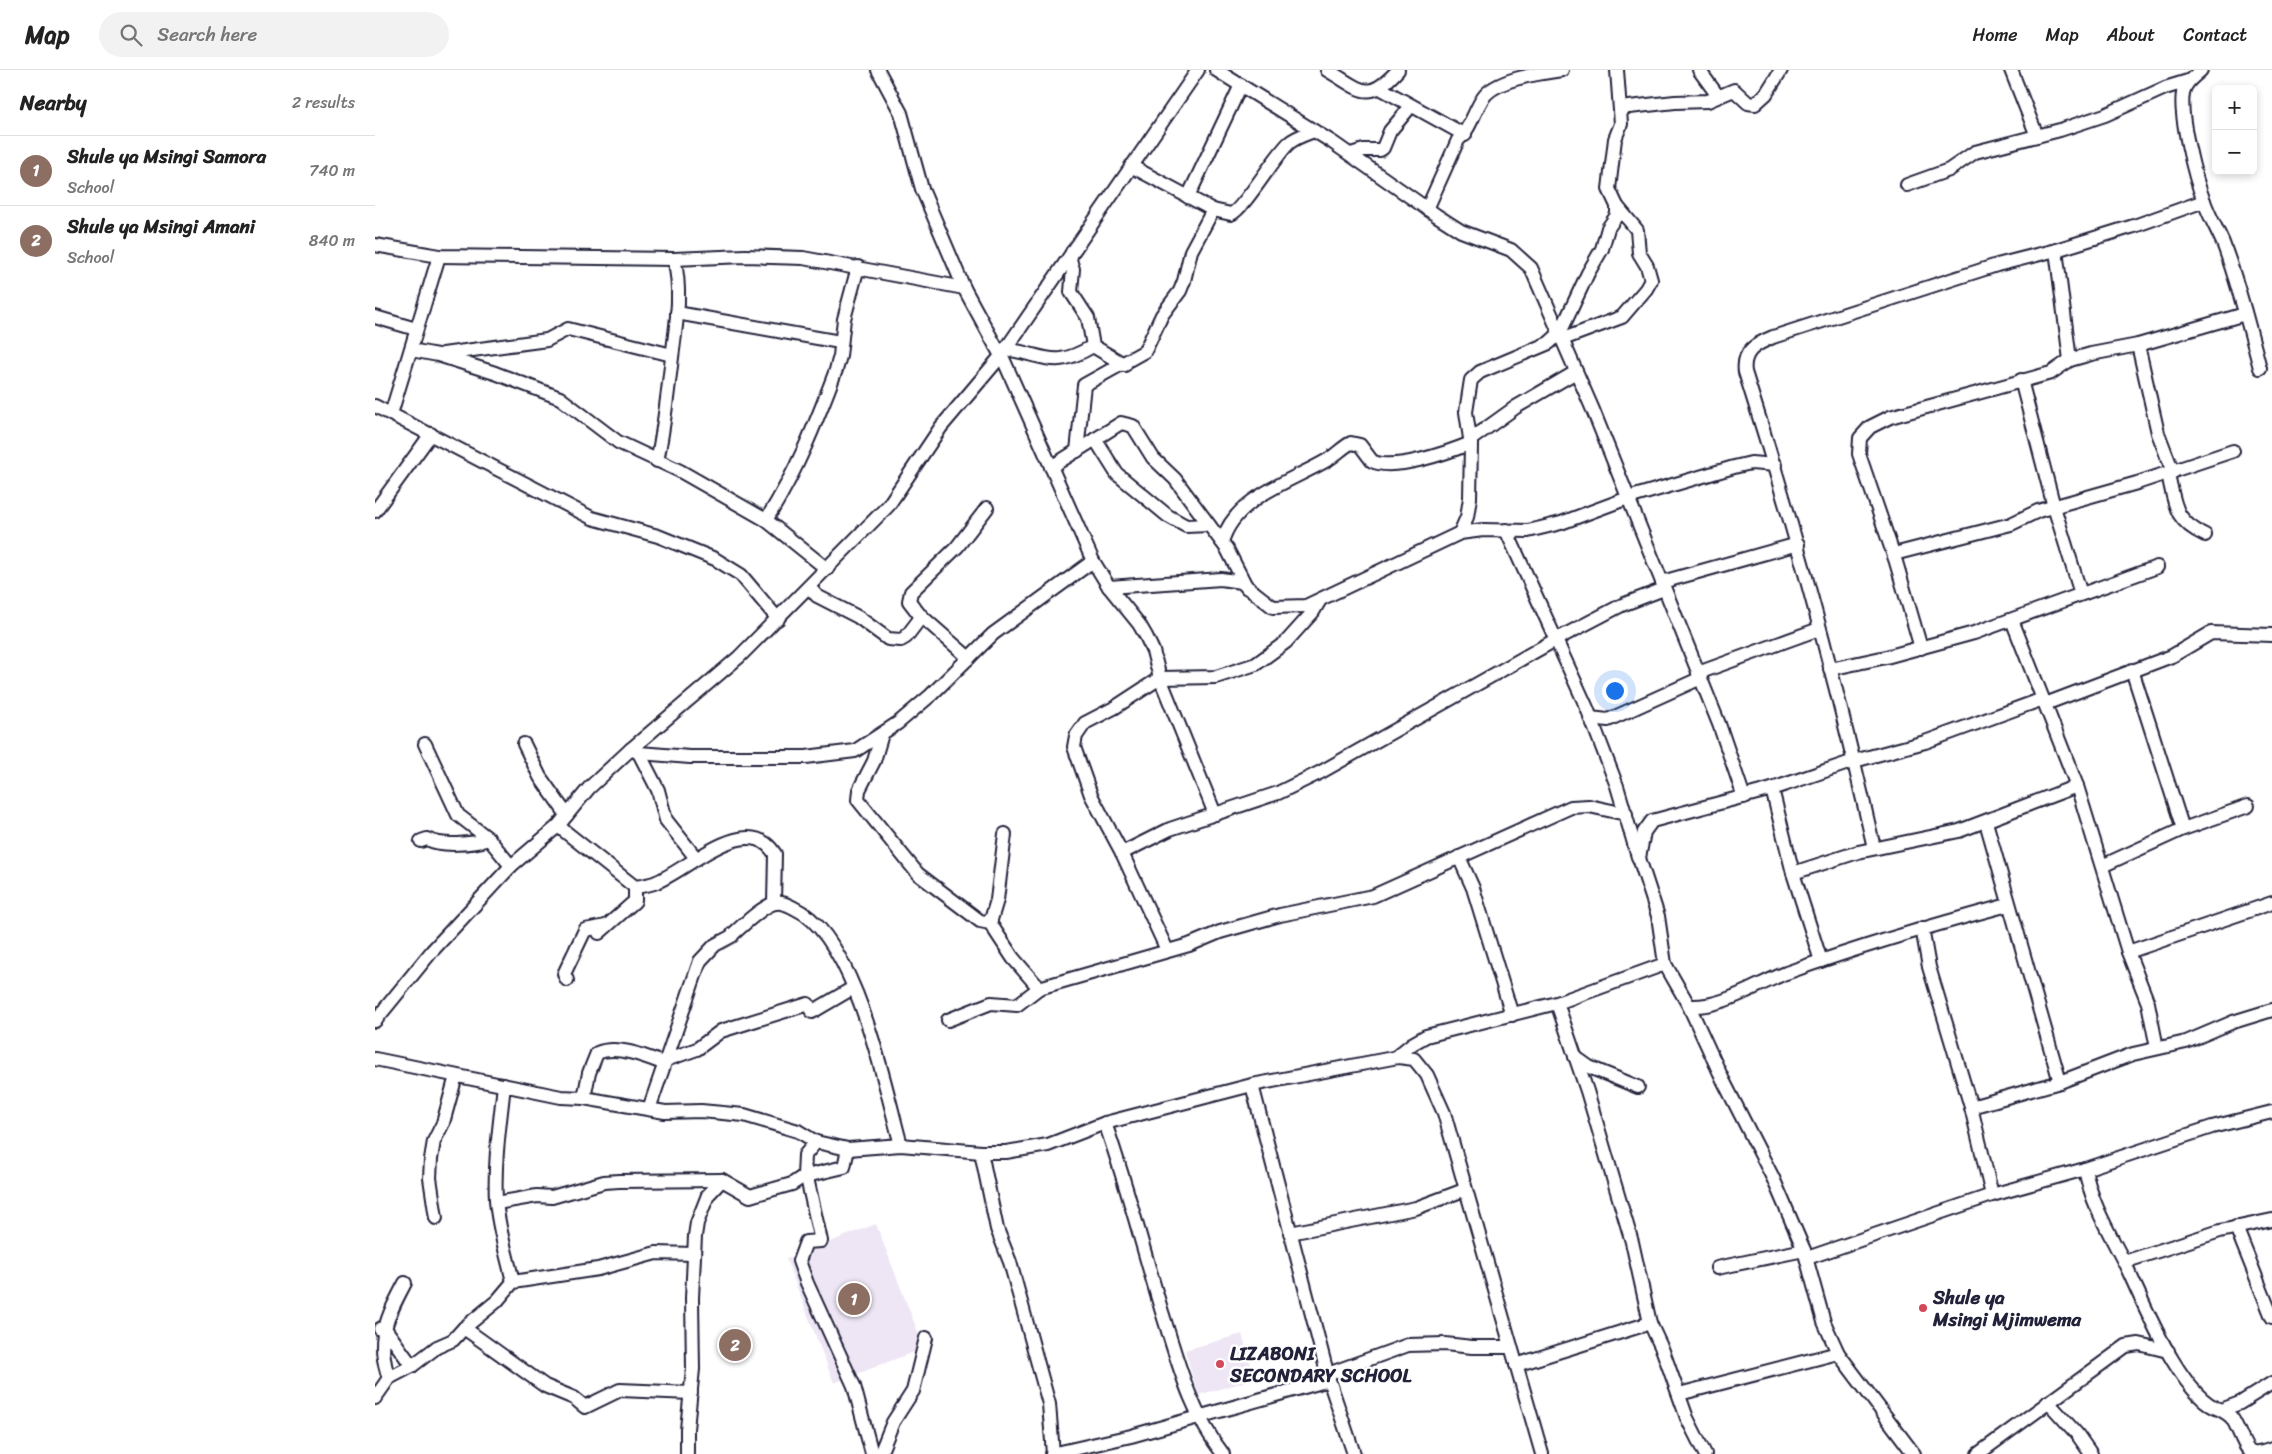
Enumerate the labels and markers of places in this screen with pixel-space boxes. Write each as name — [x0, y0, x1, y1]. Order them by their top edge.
pin: 1 — [838, 1280, 870, 1318]
place label: Shule ya Msingi Mjimwema — [1932, 1281, 2082, 1336]
marker: Shule ya Msingi Mjimwema — [1917, 1302, 1929, 1314]
pin: 2 — [719, 1326, 751, 1364]
place label: LIZABONI SECONDARY SCHOOL — [1229, 1337, 1413, 1392]
marker: LIZABONI SECONDARY SCHOOL — [1214, 1358, 1226, 1370]

